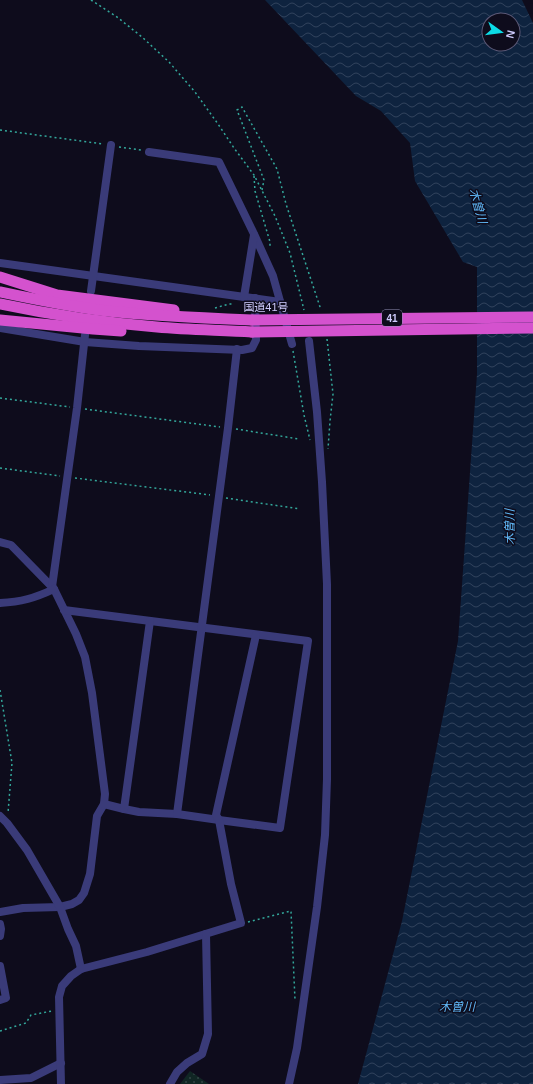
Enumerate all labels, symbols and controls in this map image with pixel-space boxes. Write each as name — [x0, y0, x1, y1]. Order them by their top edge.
north arrow — [481, 12, 521, 52]
text: N — [504, 29, 517, 40]
water label: 木曽川 — [467, 187, 490, 227]
street label: 国道41号 — [243, 301, 289, 313]
road number: 41 — [382, 310, 402, 326]
water label: 木曽川 — [503, 507, 517, 545]
water label: 木曽川 — [439, 1000, 477, 1014]

